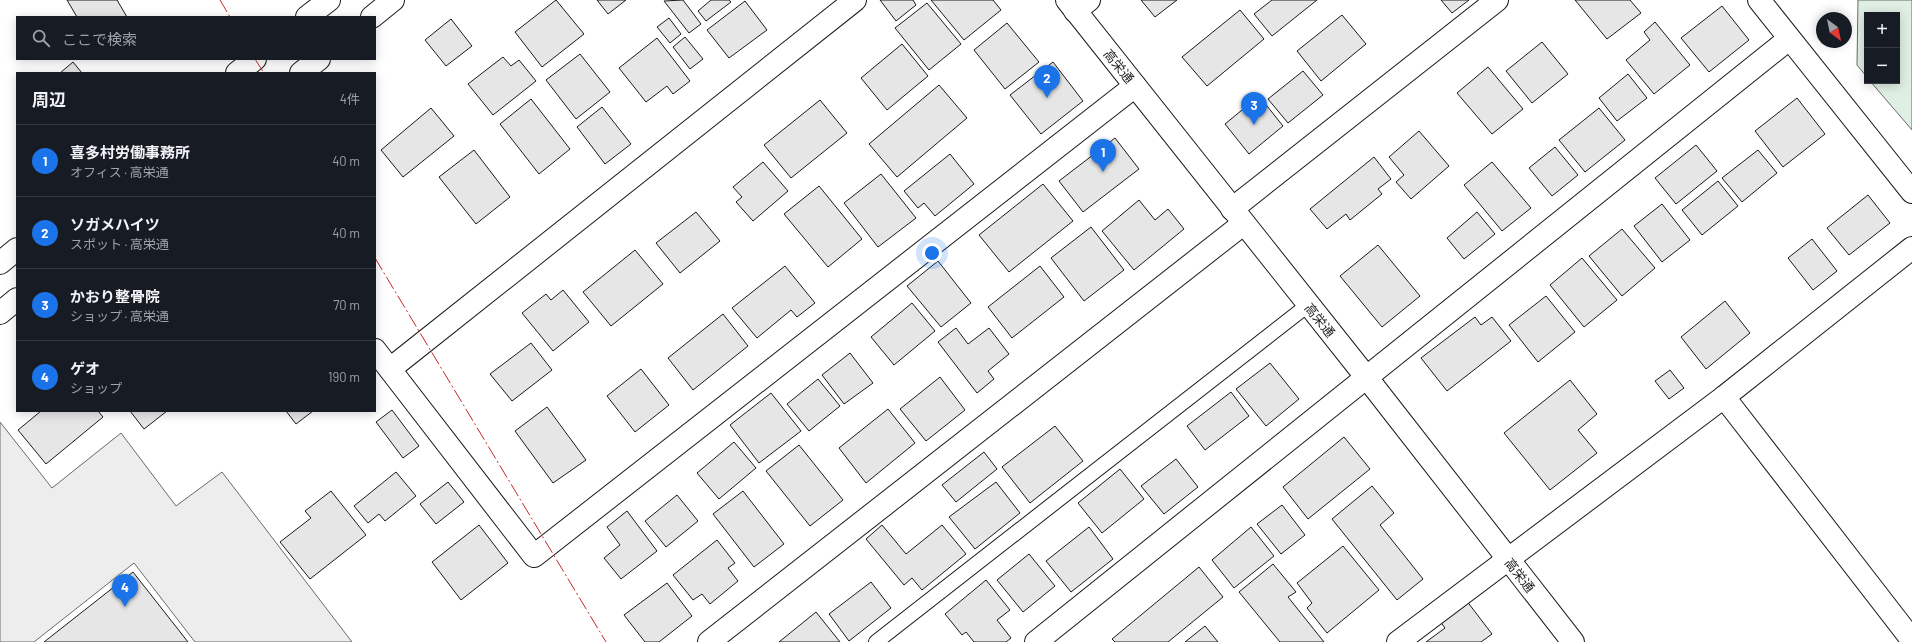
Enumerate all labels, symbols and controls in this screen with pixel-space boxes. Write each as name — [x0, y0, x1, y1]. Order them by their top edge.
north arrow — [1816, 12, 1852, 48]
map controls — [1864, 12, 1900, 84]
button: + — [1864, 12, 1900, 48]
search box — [16, 16, 376, 60]
icon: search — [30, 27, 52, 49]
text: ここで検索 — [62, 30, 137, 48]
street label: 高栄通 — [1101, 46, 1137, 86]
button: − — [1864, 48, 1900, 84]
pin: 2 — [1034, 65, 1060, 98]
text: 周辺 — [32, 89, 66, 109]
text: 4件 — [340, 91, 360, 107]
pin: 3 — [1241, 92, 1267, 125]
pin: 1 — [1090, 139, 1116, 172]
text: 喜多村労働事務所 — [70, 143, 190, 161]
text: 1 — [43, 153, 47, 169]
text: 40 m — [332, 153, 360, 169]
text: オフィス · 高栄通 — [70, 164, 169, 180]
text: ソガメハイツ — [70, 215, 160, 233]
text: 2 — [41, 225, 49, 241]
text: 40 m — [332, 225, 360, 241]
text: スポット · 高栄通 — [70, 236, 169, 252]
your location — [922, 243, 942, 263]
text: かおり整骨院 — [70, 287, 160, 305]
text: 3 — [41, 297, 49, 313]
text: 70 m — [333, 297, 360, 313]
street label: 高栄通 — [1302, 300, 1338, 340]
text: ショップ · 高栄通 — [70, 308, 169, 324]
text: ゲオ — [70, 359, 100, 377]
text: 4 — [41, 369, 49, 385]
text: 190 m — [328, 369, 360, 385]
text: ショップ — [70, 380, 122, 396]
street label: 高栄通 — [1502, 555, 1538, 595]
pin: 4 — [112, 574, 138, 607]

